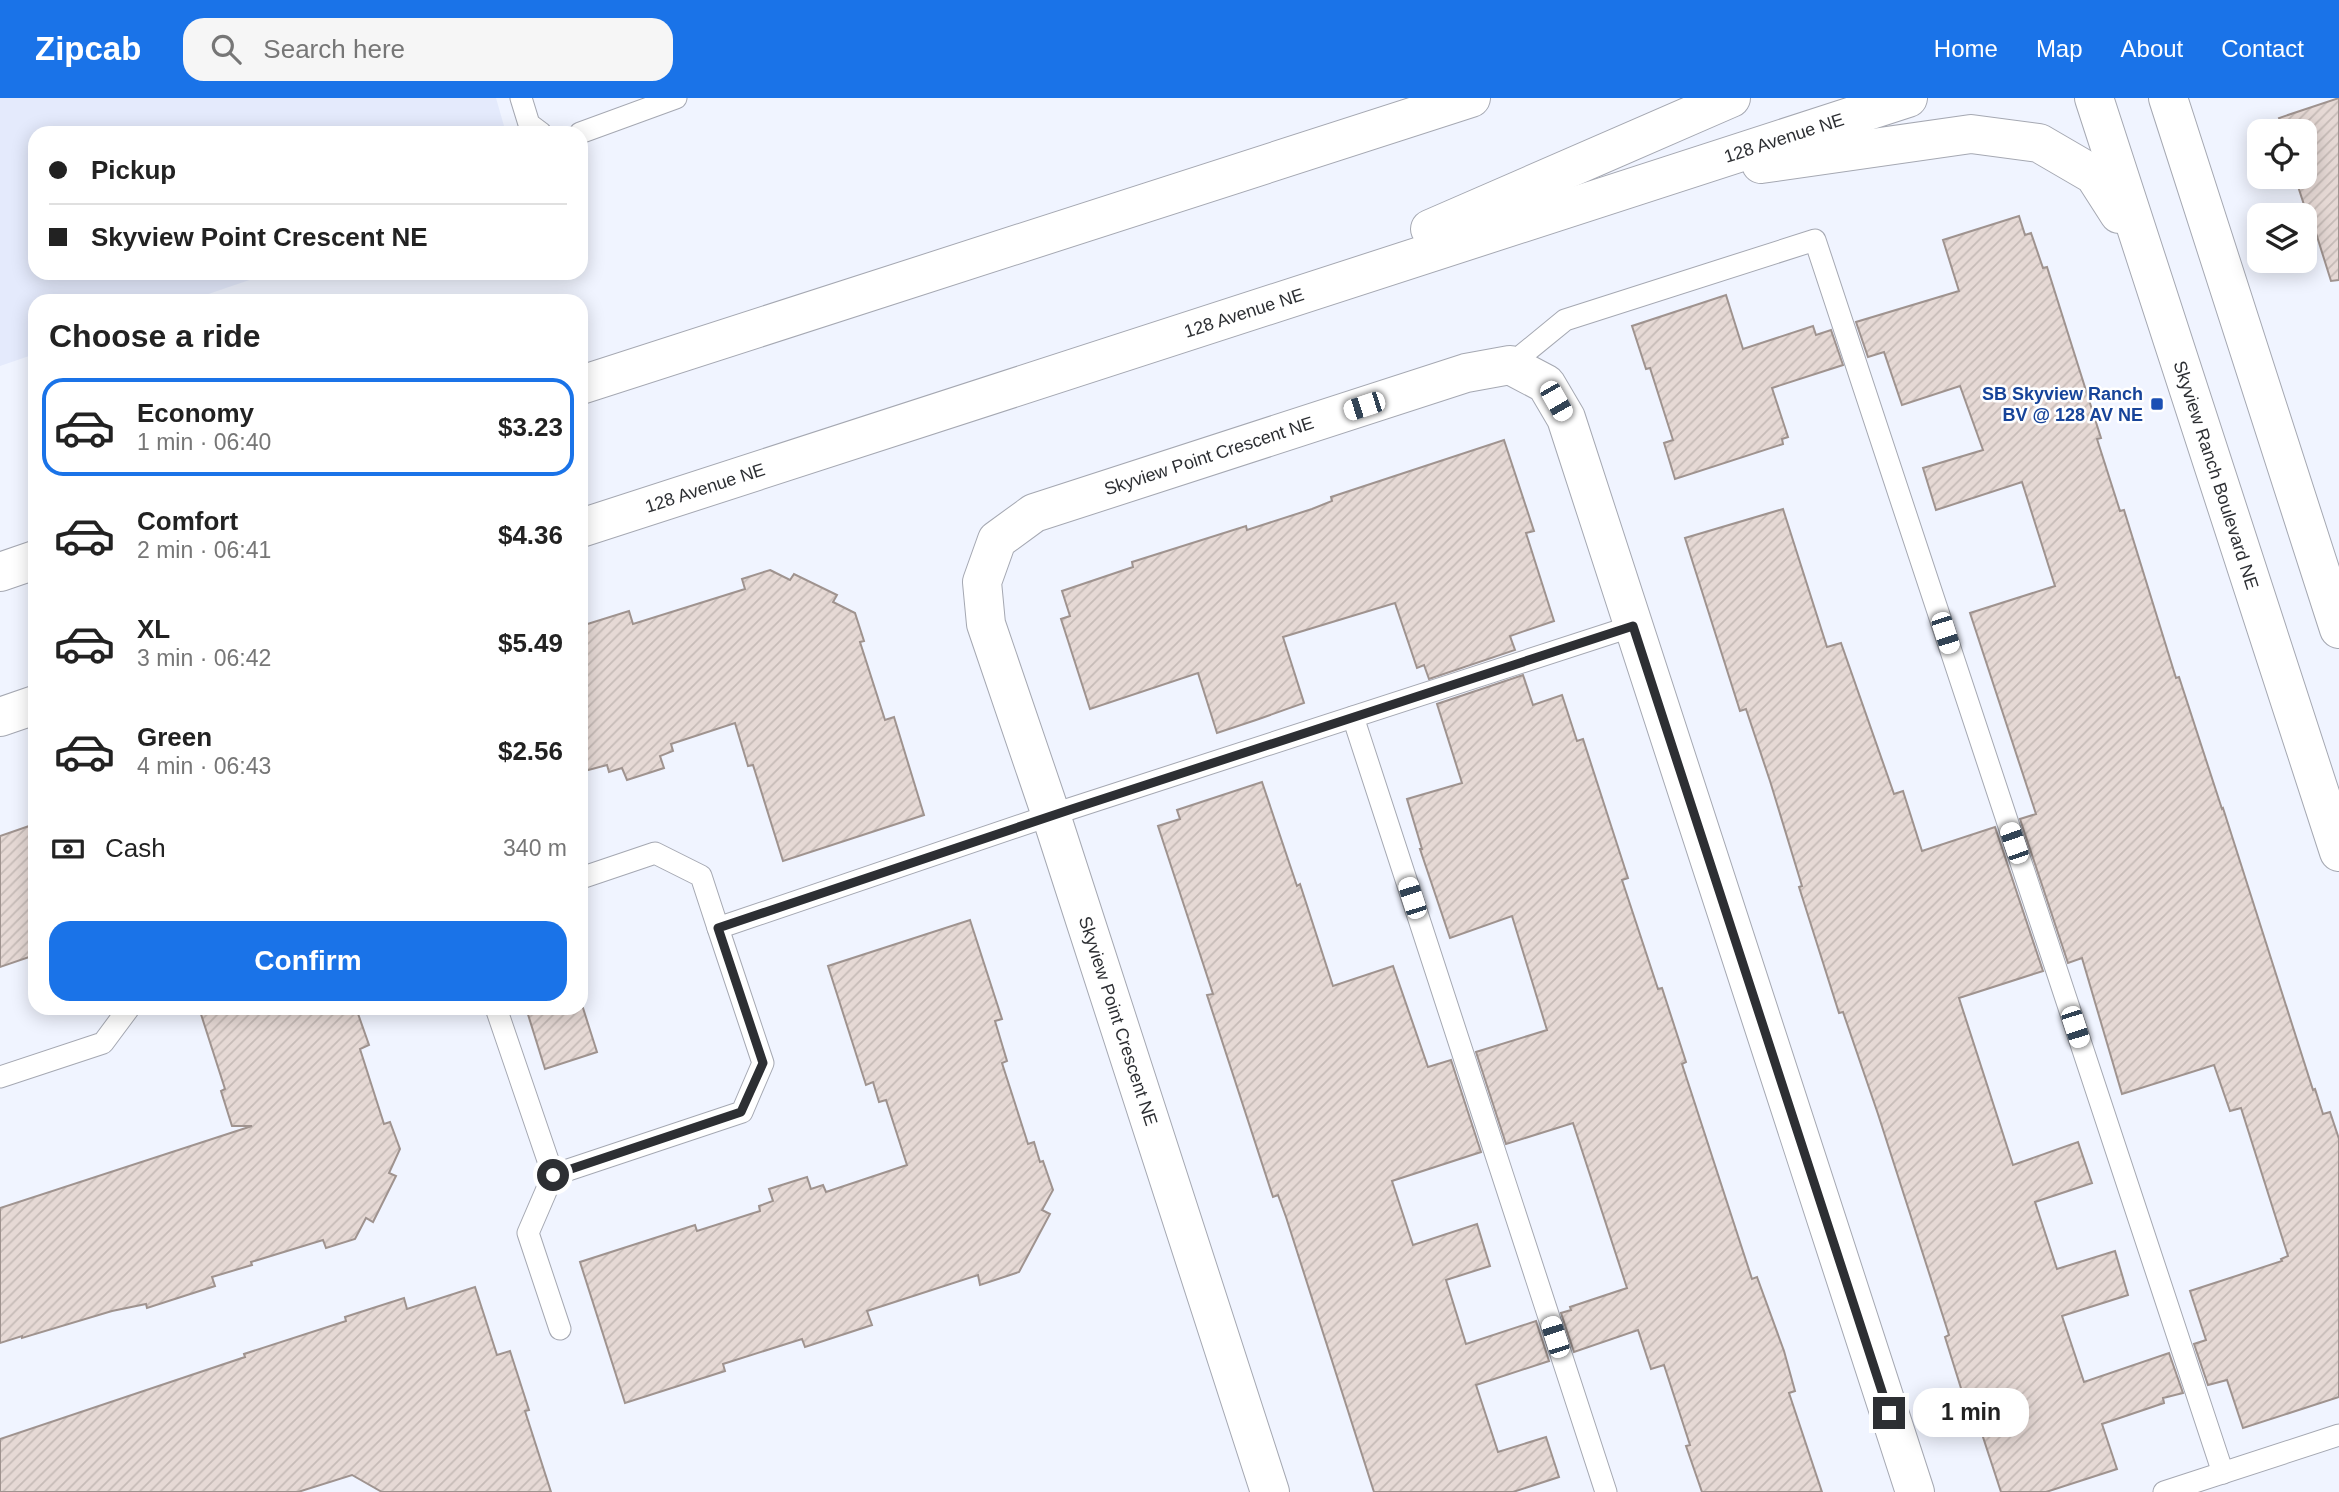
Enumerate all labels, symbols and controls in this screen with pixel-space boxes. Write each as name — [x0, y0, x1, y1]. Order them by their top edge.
search box — [183, 18, 673, 81]
text: Zipcab — [35, 30, 141, 67]
icon: search — [207, 30, 245, 68]
text: Search here — [263, 34, 405, 64]
text: Home — [1934, 35, 1998, 62]
text: Map — [2036, 35, 2083, 62]
text: About — [2121, 35, 2183, 62]
text: Contact — [2221, 35, 2304, 62]
street label: 128 Avenue NE — [1722, 109, 1846, 167]
map controls — [2247, 119, 2317, 273]
button: locate — [2247, 119, 2317, 189]
text: Pickup — [91, 155, 176, 185]
button: layers — [2247, 203, 2317, 273]
text: Skyview Point Crescent NE — [91, 222, 428, 252]
street label: 128 Avenue NE — [1182, 284, 1306, 342]
text: Choose a ride — [49, 318, 261, 354]
street label: Skyview Ranch Boulevard NE — [2170, 358, 2262, 592]
car — [1537, 378, 1576, 424]
place label: SB Skyview Ranch BV @ 128 AV NE — [1982, 384, 2143, 425]
car — [1341, 390, 1388, 422]
icon: car — [53, 396, 116, 459]
marker: SB Skyview Ranch BV @ 128 AV NE — [2149, 396, 2165, 412]
text: Economy — [137, 398, 254, 428]
text: $3.23 — [498, 412, 563, 442]
street label: Skyview Point Crescent NE — [1102, 413, 1316, 499]
text: 1 min · 06:40 — [137, 429, 271, 455]
street label: 128 Avenue NE — [643, 459, 767, 517]
icon: car — [53, 504, 116, 567]
text: Comfort — [137, 506, 238, 536]
text: $4.36 — [498, 520, 563, 550]
text: 2 min · 06:41 — [137, 537, 271, 563]
car — [1929, 610, 1962, 656]
icon: car — [53, 612, 116, 675]
text: XL — [137, 614, 170, 644]
text: $5.49 — [498, 628, 563, 658]
text: 3 min · 06:42 — [137, 645, 271, 671]
icon: car — [53, 720, 116, 783]
text: Green — [137, 722, 212, 752]
text: $2.56 — [498, 736, 563, 766]
text: 4 min · 06:43 — [137, 753, 271, 779]
car — [1998, 820, 2031, 866]
icon: cash — [49, 830, 87, 868]
text: Cash — [105, 833, 166, 863]
text: 340 m — [503, 835, 567, 861]
car — [1396, 875, 1429, 921]
street label: Skyview Point Crescent NE — [1075, 914, 1161, 1128]
button: Confirm — [49, 921, 567, 1001]
car — [2059, 1004, 2092, 1050]
route start — [537, 1159, 569, 1191]
car — [1539, 1314, 1572, 1360]
callout: 1 min — [1913, 1388, 2029, 1438]
route end — [1873, 1397, 1905, 1429]
text: 1 min — [1941, 1399, 2001, 1425]

